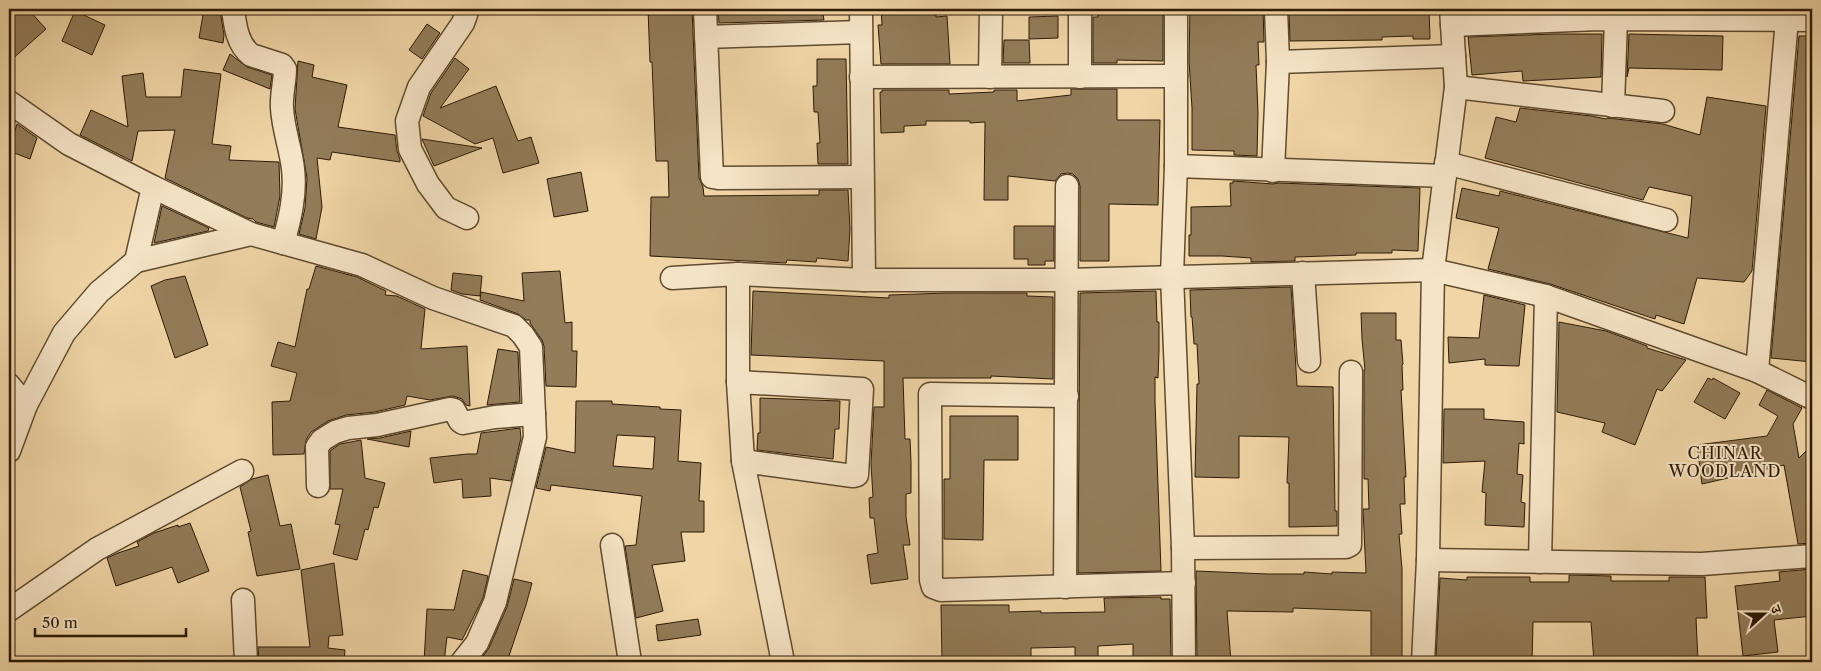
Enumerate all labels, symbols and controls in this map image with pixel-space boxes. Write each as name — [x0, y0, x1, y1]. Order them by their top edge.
district label: CHINAR WOODLAND — [1668, 443, 1781, 481]
north arrow — [1738, 588, 1788, 638]
text: उ — [1766, 602, 1786, 617]
scale bar — [35, 606, 186, 638]
text: 50 m — [42, 613, 78, 632]

